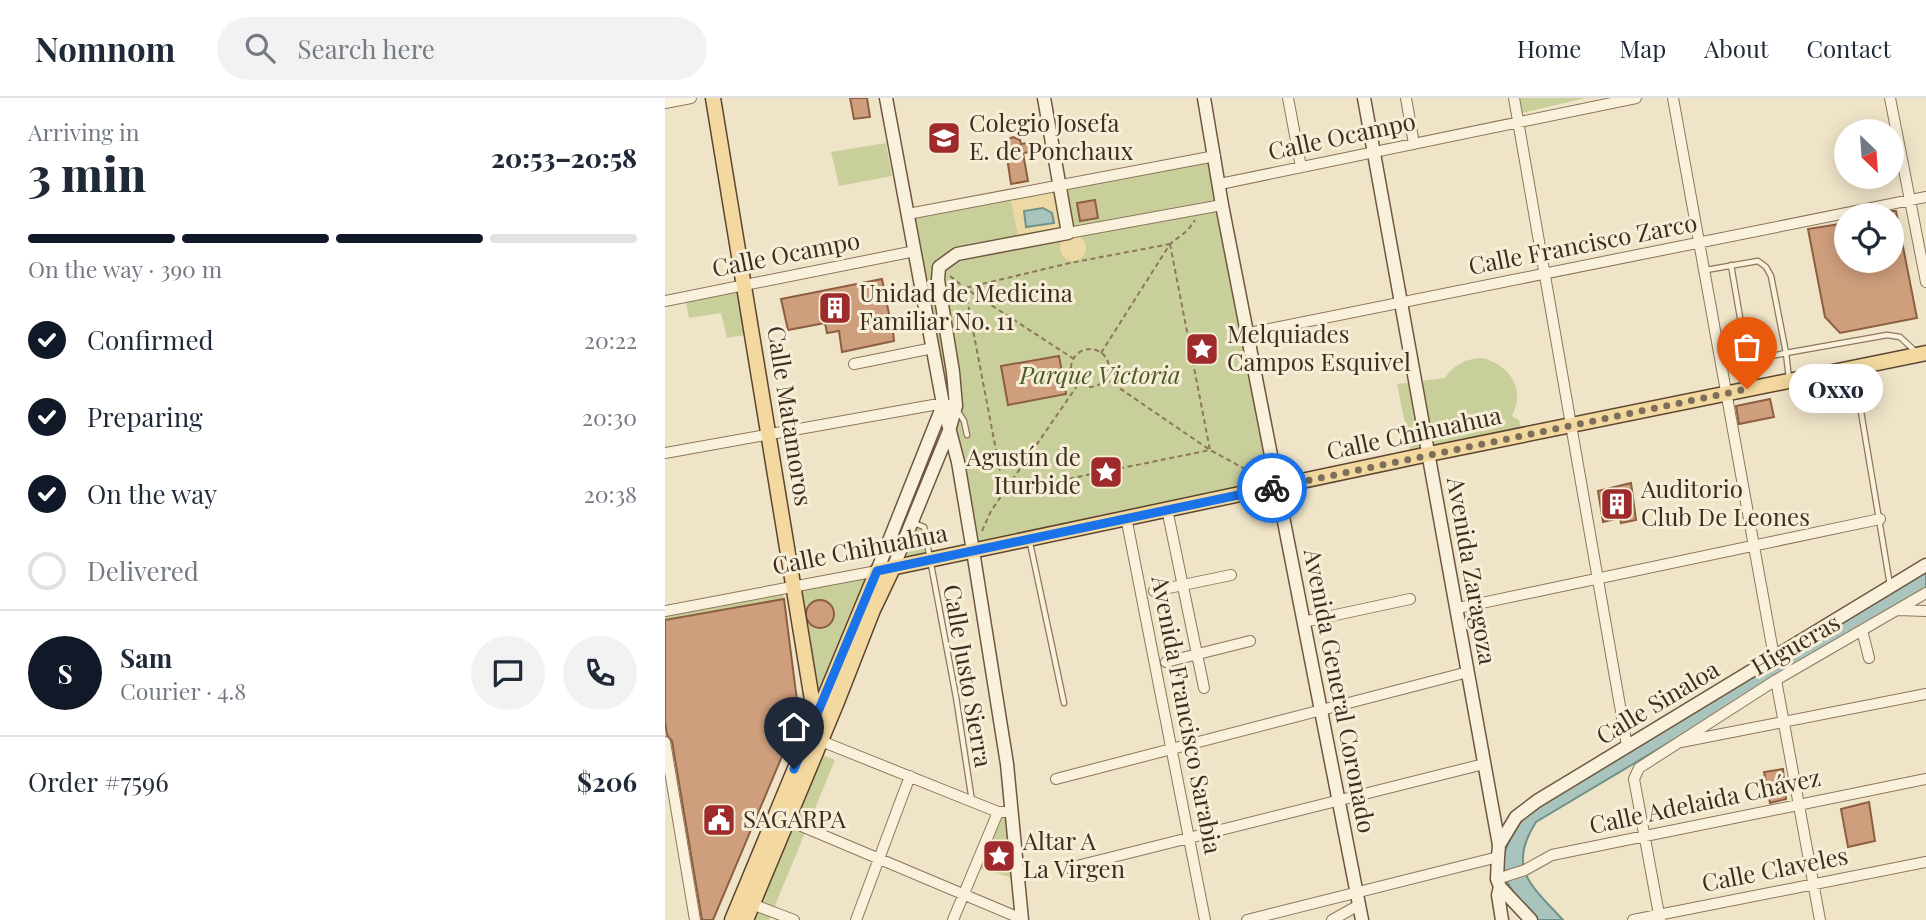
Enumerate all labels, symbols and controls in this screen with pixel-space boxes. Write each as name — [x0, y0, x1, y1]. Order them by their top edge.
search box — [217, 17, 707, 80]
text: Nomnom — [35, 26, 175, 70]
icon: search — [241, 29, 279, 67]
text: Search here — [297, 31, 435, 66]
text: Home — [1517, 32, 1581, 64]
text: Map — [1619, 32, 1666, 64]
text: About — [1704, 32, 1768, 64]
text: Contact — [1806, 32, 1891, 64]
street label: Calle Ocampo — [1265, 104, 1418, 166]
place label: Colegio Josefa E. de Ponchaux — [969, 106, 1134, 166]
text: Arriving in — [28, 116, 140, 147]
school or university icon: Colegio Josefa E. de Ponchaux — [925, 119, 963, 157]
north arrow — [1834, 119, 1904, 189]
map controls — [1834, 119, 1904, 273]
text: 20:53–20:58 — [491, 140, 637, 175]
text: 3 min — [28, 142, 146, 204]
button: locate — [1834, 203, 1904, 273]
street label: Calle Francisco Zarco — [1466, 205, 1700, 281]
street label: Calle Ocampo — [709, 223, 862, 283]
text: On the way · 390 m — [28, 253, 222, 284]
place label: Unidad de Medicina Familiar No. 11 — [859, 276, 1073, 336]
building icon: Unidad de Medicina Familiar No. 11 — [816, 289, 854, 327]
place label: Melquiades Campos Esquivel — [1227, 317, 1411, 377]
pin — [1717, 317, 1777, 389]
icon: check — [28, 321, 66, 359]
text: Confirmed — [87, 322, 214, 357]
street label: Calle Matamoros — [761, 323, 821, 508]
text: 20:22 — [584, 324, 637, 355]
icon: bag — [1728, 328, 1766, 366]
place icon: Melquiades Campos Esquivel — [1183, 330, 1221, 368]
park label: Parque Victoria — [1019, 358, 1180, 390]
callout: Oxxo — [1789, 364, 1883, 414]
text: Oxxo — [1808, 373, 1864, 404]
icon: check — [28, 398, 66, 436]
street label: Calle Chihuahua — [1323, 398, 1504, 466]
text: Preparing — [87, 399, 203, 434]
text: 20:30 — [582, 401, 637, 432]
place label: Agustín de Iturbide — [966, 440, 1081, 500]
place icon: Agustín de Iturbide — [1087, 453, 1125, 491]
courier — [1237, 453, 1307, 523]
icon: bike — [1253, 469, 1291, 507]
place label: Auditorio Club De Leones — [1640, 472, 1810, 532]
street label: Avenida Zaragoza — [1441, 474, 1505, 667]
icon: check — [28, 475, 66, 513]
text: On the way — [87, 476, 217, 511]
text: 20:38 — [584, 478, 637, 509]
building icon: Auditorio Club De Leones — [1598, 485, 1636, 523]
street label: Calle Chihuahua — [769, 515, 950, 581]
street label: Avenida General Coronado — [1297, 545, 1384, 836]
text: Delivered — [87, 553, 199, 588]
street label: Avenida Francisco Sarabia — [1145, 572, 1231, 856]
street label: Calle Justo Sierra — [937, 582, 1001, 770]
street label: Higueras — [1745, 605, 1845, 681]
button: chat — [471, 636, 545, 710]
button: phone — [563, 636, 637, 710]
text: Sam — [120, 640, 172, 675]
street label: Calle Sinaloa — [1590, 652, 1724, 751]
text: S — [57, 656, 73, 691]
text: Courier · 4.8 — [120, 675, 246, 706]
pin — [764, 697, 824, 769]
icon: home — [775, 708, 813, 746]
street label: Calle Adelaida Chávez — [1586, 760, 1823, 840]
text: Order #7596 — [28, 764, 169, 799]
text: $206 — [577, 764, 637, 799]
public building icon: SAGARPA — [700, 801, 738, 839]
place label: SAGARPA — [743, 802, 847, 834]
place label: Altar A La Virgen — [1022, 824, 1125, 884]
place icon: Altar A La Virgen — [980, 837, 1018, 875]
street label: Calle Claveles — [1699, 838, 1851, 898]

